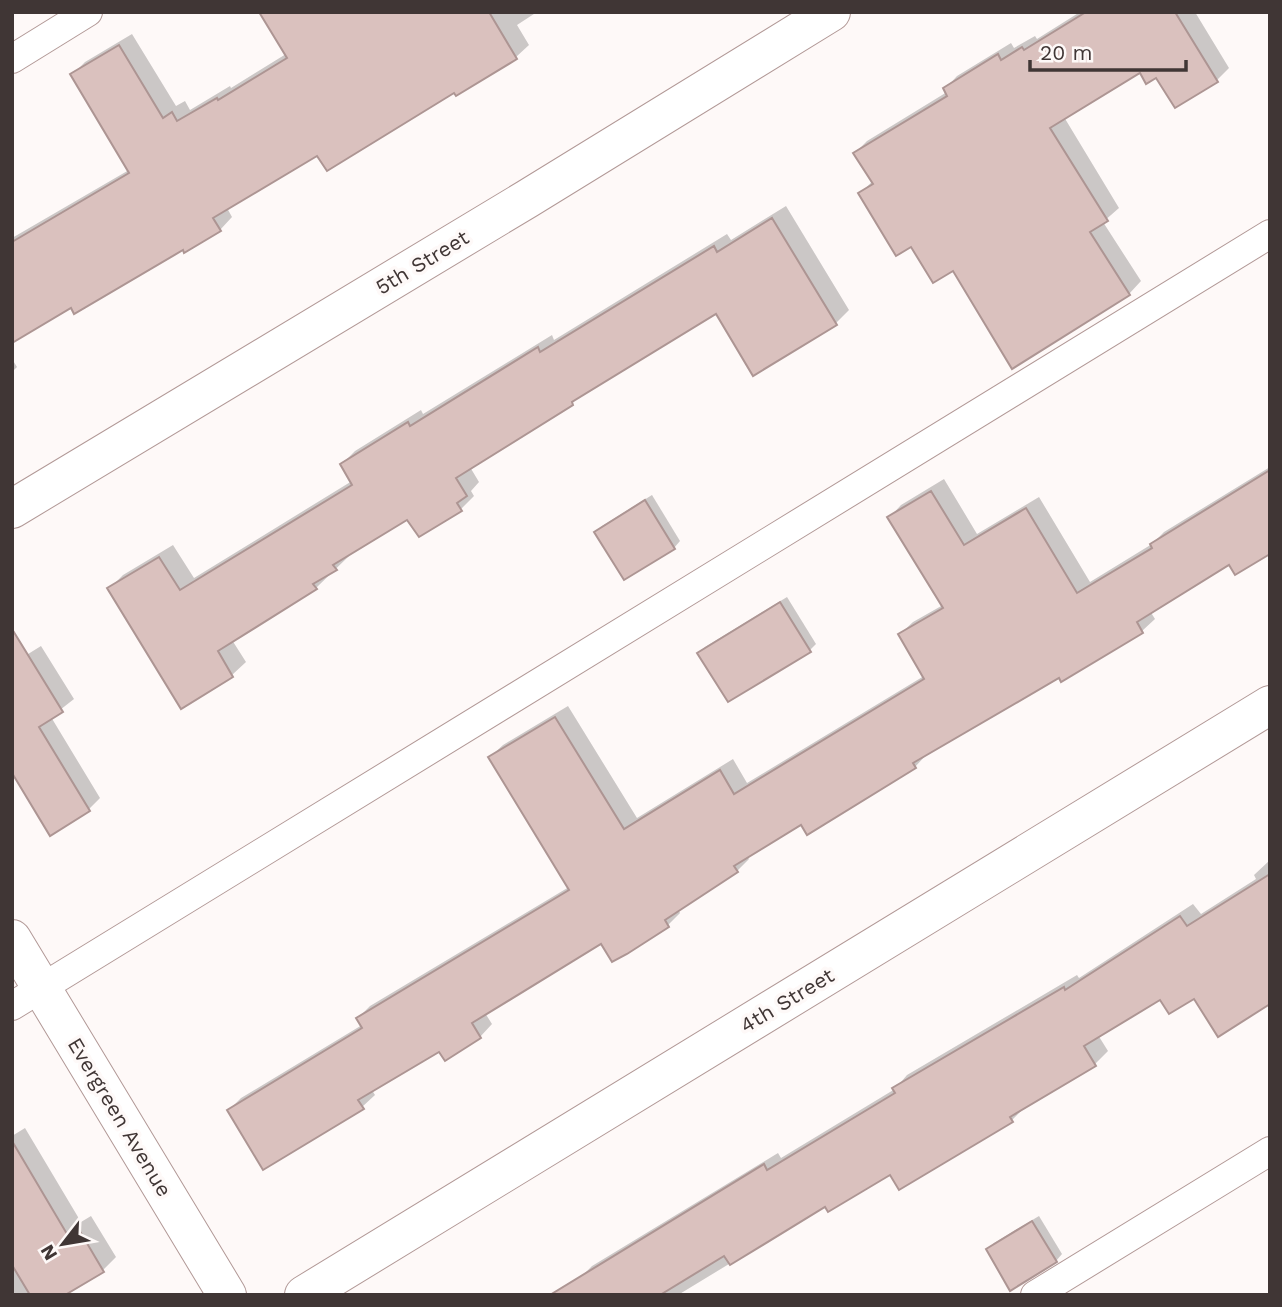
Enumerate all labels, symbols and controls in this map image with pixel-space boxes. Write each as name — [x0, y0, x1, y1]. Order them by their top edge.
scale bar — [1030, 28, 1186, 72]
text: 20 m — [1040, 40, 1092, 65]
street label: 5th Street — [371, 224, 473, 300]
street label: 4th Street — [736, 962, 839, 1038]
street label: Evergreen Avenue — [63, 1033, 177, 1201]
north arrow — [28, 1209, 98, 1279]
text: N — [35, 1241, 62, 1264]

